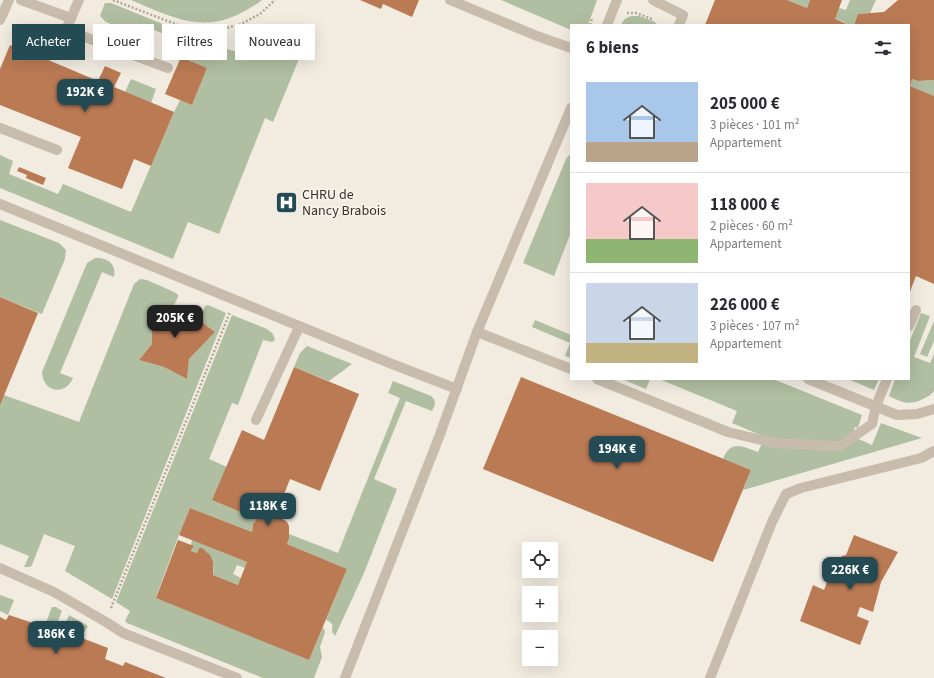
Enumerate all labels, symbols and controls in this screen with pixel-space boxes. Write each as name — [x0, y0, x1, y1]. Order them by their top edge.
chip: Acheter — [12, 24, 85, 60]
chip: Louer — [93, 24, 154, 60]
chip: Filtres — [162, 24, 227, 60]
chip: Nouveau — [235, 24, 315, 60]
text: 6 biens — [586, 36, 639, 60]
icon: filters — [872, 37, 894, 59]
pin: 192K € — [52, 79, 118, 113]
text: 192K € — [66, 83, 104, 101]
text: 205 000 € — [710, 92, 780, 116]
icon: home — [618, 98, 666, 146]
text: 3 pièces · 101 m² — [710, 116, 799, 134]
text: Appartement — [710, 134, 782, 152]
place label: CHRU de Nancy Brabois — [302, 185, 386, 221]
hospital icon: CHRU de Nancy Brabois — [273, 189, 299, 215]
text: 118 000 € — [710, 193, 780, 217]
icon: home — [618, 199, 666, 247]
text: 2 pièces · 60 m² — [710, 217, 793, 235]
text: Appartement — [710, 235, 782, 253]
text: 226 000 € — [710, 293, 780, 317]
icon: home — [618, 299, 666, 347]
pin: 205K € — [142, 305, 208, 339]
text: 205K € — [156, 309, 194, 327]
text: 3 pièces · 107 m² — [710, 317, 799, 335]
text: Appartement — [710, 335, 782, 353]
pin: 194K € — [584, 436, 650, 470]
text: 194K € — [598, 440, 636, 458]
pin: 118K € — [235, 493, 301, 527]
text: 118K € — [249, 497, 287, 515]
map controls — [522, 542, 558, 666]
button: locate — [522, 542, 558, 578]
pin: 226K € — [817, 557, 883, 591]
text: 226K € — [831, 561, 869, 579]
button: + — [522, 586, 558, 622]
pin: 186K € — [23, 621, 89, 655]
text: 186K € — [37, 625, 75, 643]
button: − — [522, 630, 558, 666]

